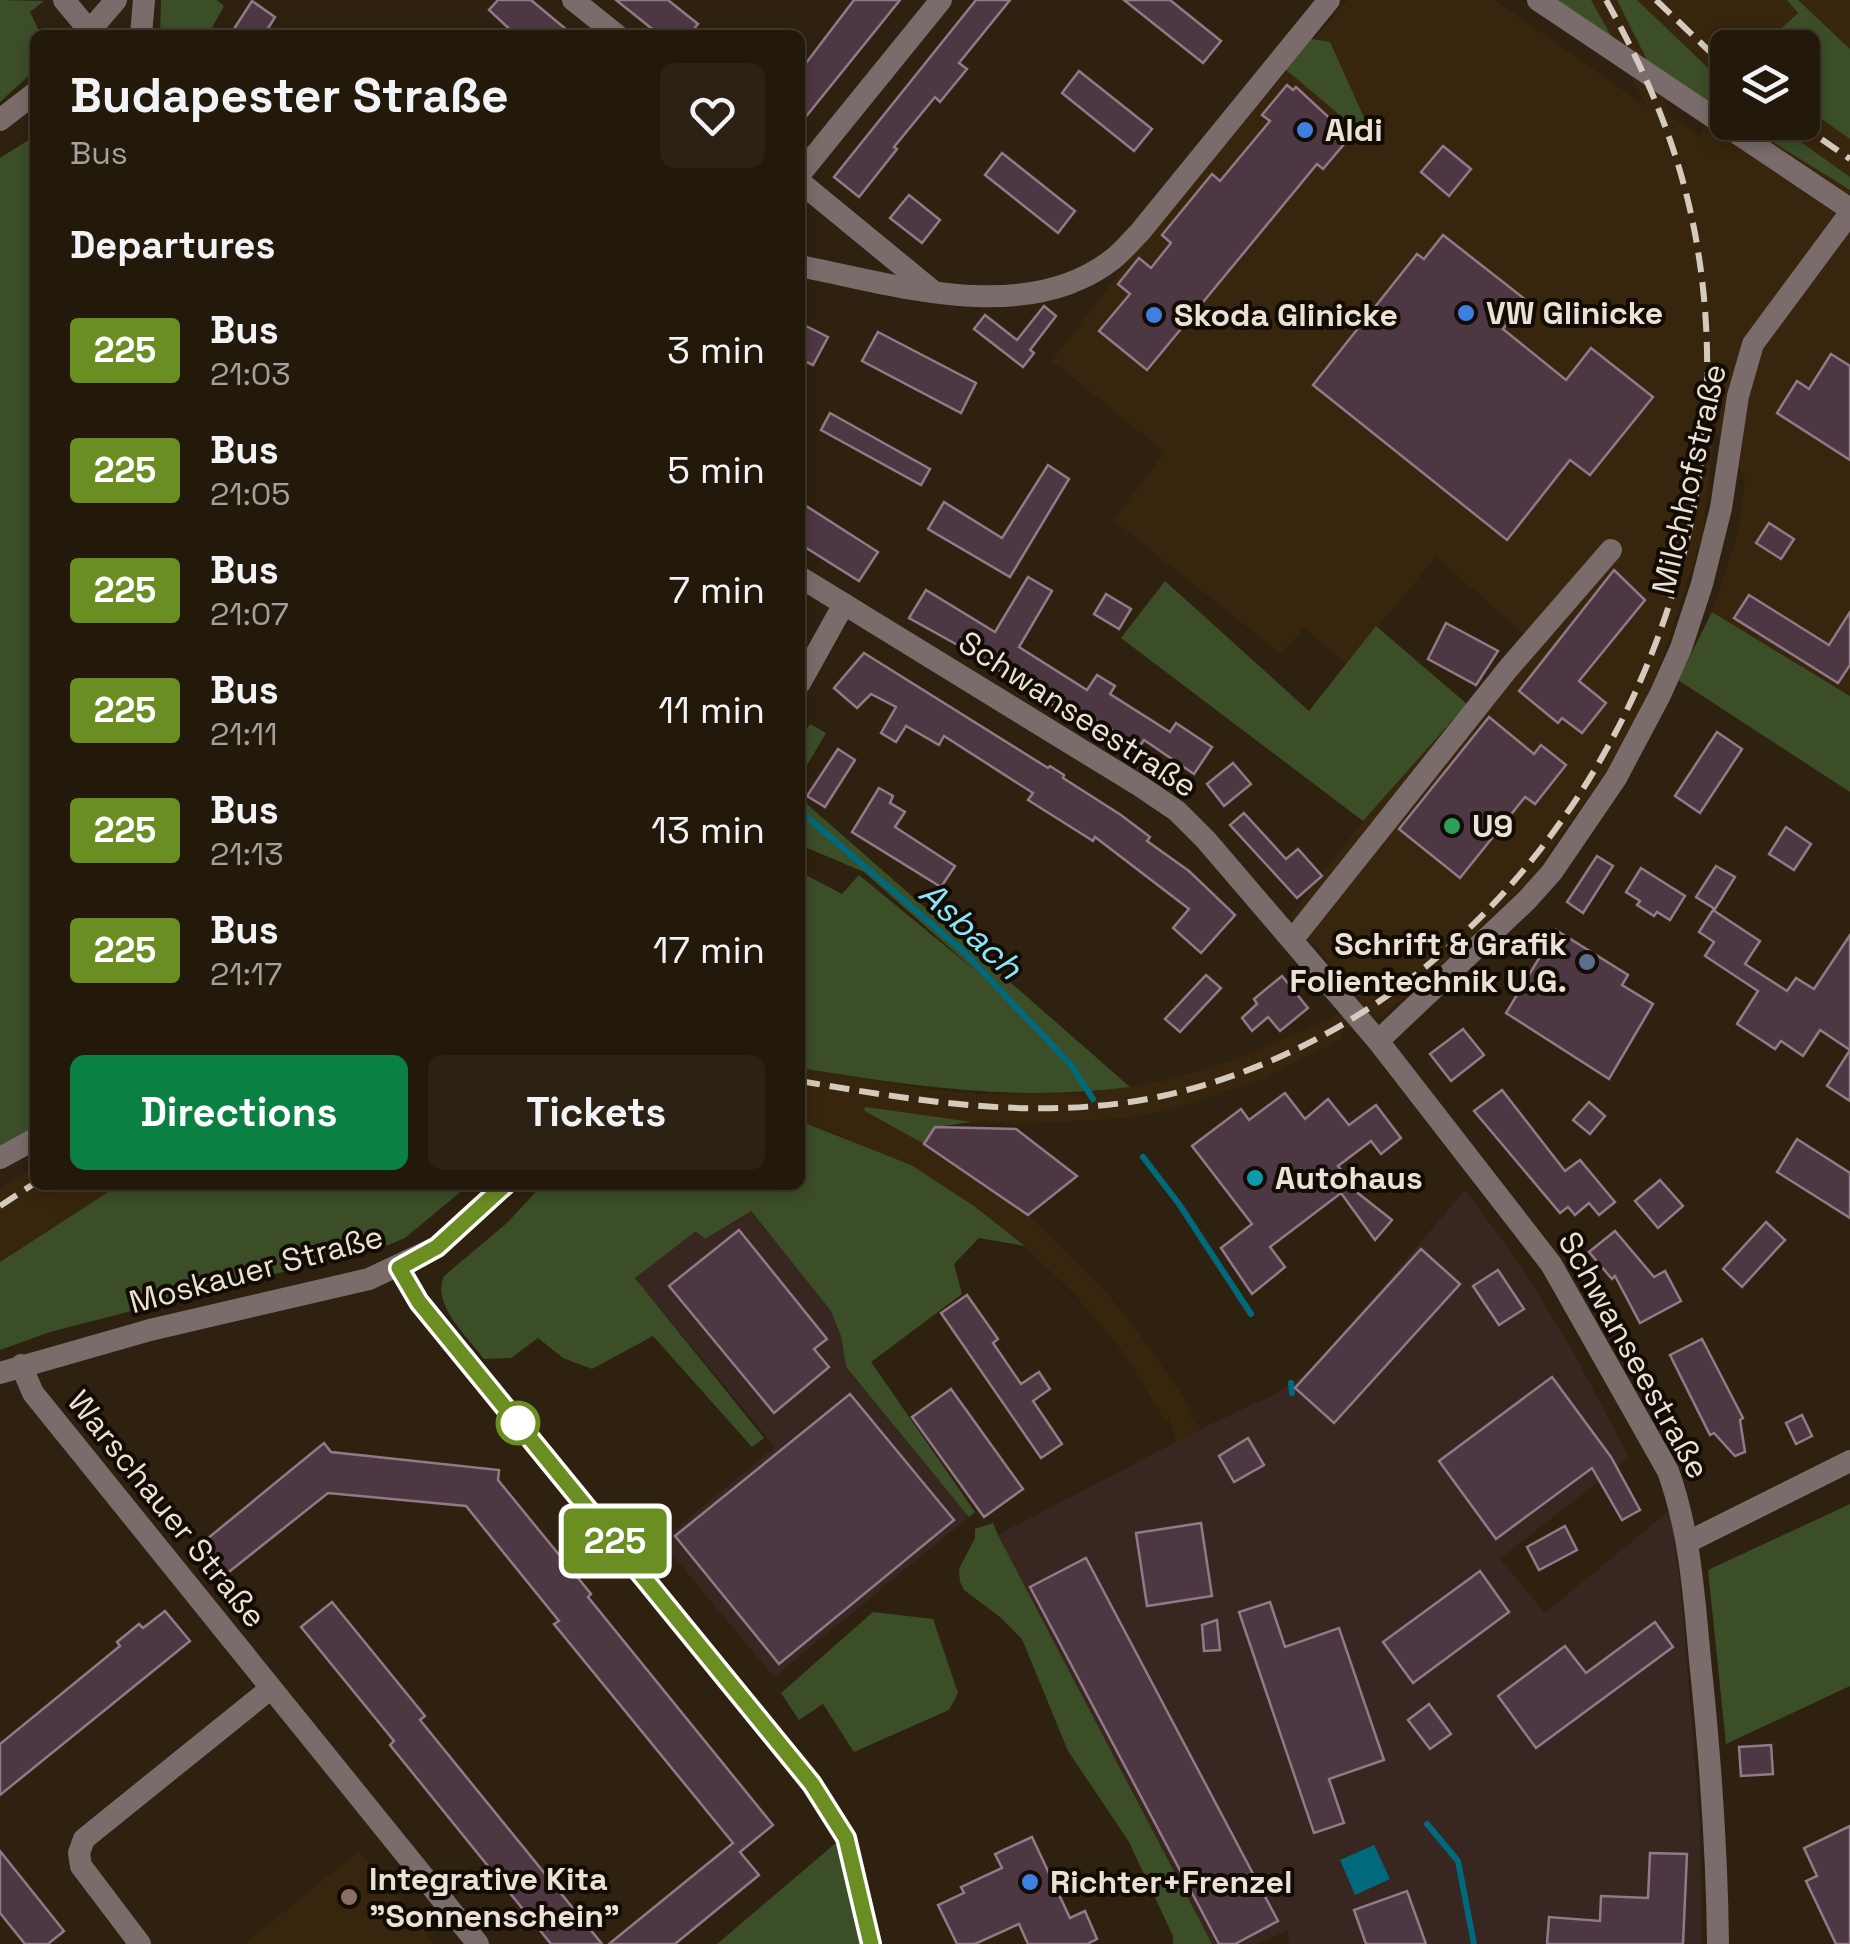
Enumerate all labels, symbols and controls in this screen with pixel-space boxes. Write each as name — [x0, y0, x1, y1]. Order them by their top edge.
map controls — [1710, 30, 1820, 140]
button: layers — [1710, 30, 1820, 140]
button: heart — [660, 63, 765, 168]
text: Budapester Straße — [70, 65, 509, 126]
place label: Aldi — [1325, 110, 1383, 150]
marker: Aldi — [1294, 119, 1316, 141]
text: Bus — [70, 133, 128, 173]
text: Departures — [70, 221, 275, 269]
place label: VW Glinicke — [1486, 293, 1663, 333]
place label: Skoda Glinicke — [1174, 295, 1398, 335]
marker: VW Glinicke — [1455, 302, 1477, 324]
marker: Skoda Glinicke — [1143, 304, 1165, 326]
text: Bus — [210, 306, 279, 354]
text: 3 min — [667, 326, 765, 374]
text: 225 — [94, 328, 156, 372]
text: 21:03 — [210, 354, 291, 394]
street label: Milchhofstraße — [1643, 360, 1735, 598]
text: Bus — [210, 426, 279, 474]
text: 5 min — [667, 446, 765, 494]
text: 225 — [94, 448, 156, 492]
text: 21:05 — [210, 474, 290, 514]
text: Bus — [210, 546, 279, 594]
text: 7 min — [669, 566, 765, 614]
text: 225 — [94, 568, 156, 612]
text: 21:07 — [210, 594, 289, 634]
street label: Schwanseestraße — [951, 622, 1205, 806]
text: Bus — [210, 666, 279, 714]
text: 11 min — [658, 686, 765, 734]
text: 225 — [94, 688, 156, 732]
text: 21:11 — [210, 714, 278, 754]
text: Bus — [210, 786, 279, 834]
text: 13 min — [651, 806, 765, 854]
place label: U9 — [1472, 806, 1513, 846]
text: 225 — [94, 808, 156, 852]
marker: U9 — [1441, 815, 1463, 837]
text: 21:13 — [210, 834, 283, 874]
water label: Asbach — [910, 871, 1032, 989]
text: Bus — [210, 906, 279, 954]
place label: Schrift & Grafik Folientechnik U.G. — [1290, 924, 1567, 1001]
text: 17 min — [653, 926, 765, 974]
text: 225 — [94, 928, 156, 972]
marker: Schrift & Grafik Folientechnik U.G. — [1576, 951, 1598, 973]
text: 21:17 — [210, 954, 282, 994]
button: Directions — [70, 1055, 408, 1170]
button: Tickets — [428, 1055, 765, 1170]
place label: Autohaus — [1275, 1158, 1423, 1198]
marker: Autohaus — [1244, 1167, 1266, 1189]
street label: Moskauer Straße — [125, 1216, 387, 1322]
street label: Schwanseestraße — [1549, 1224, 1719, 1486]
street label: Warschauer Straße — [59, 1382, 275, 1636]
unlabelled marker — [497, 1402, 539, 1444]
line badge: 225 — [558, 1508, 672, 1574]
text: 225 — [584, 1519, 646, 1563]
place label: Integrative Kita "Sonnenschein" — [369, 1859, 620, 1936]
place label: Richter+Frenzel — [1050, 1862, 1292, 1902]
marker: Richter+Frenzel — [1019, 1871, 1041, 1893]
marker: Integrative Kita "Sonnenschein" — [338, 1886, 360, 1908]

